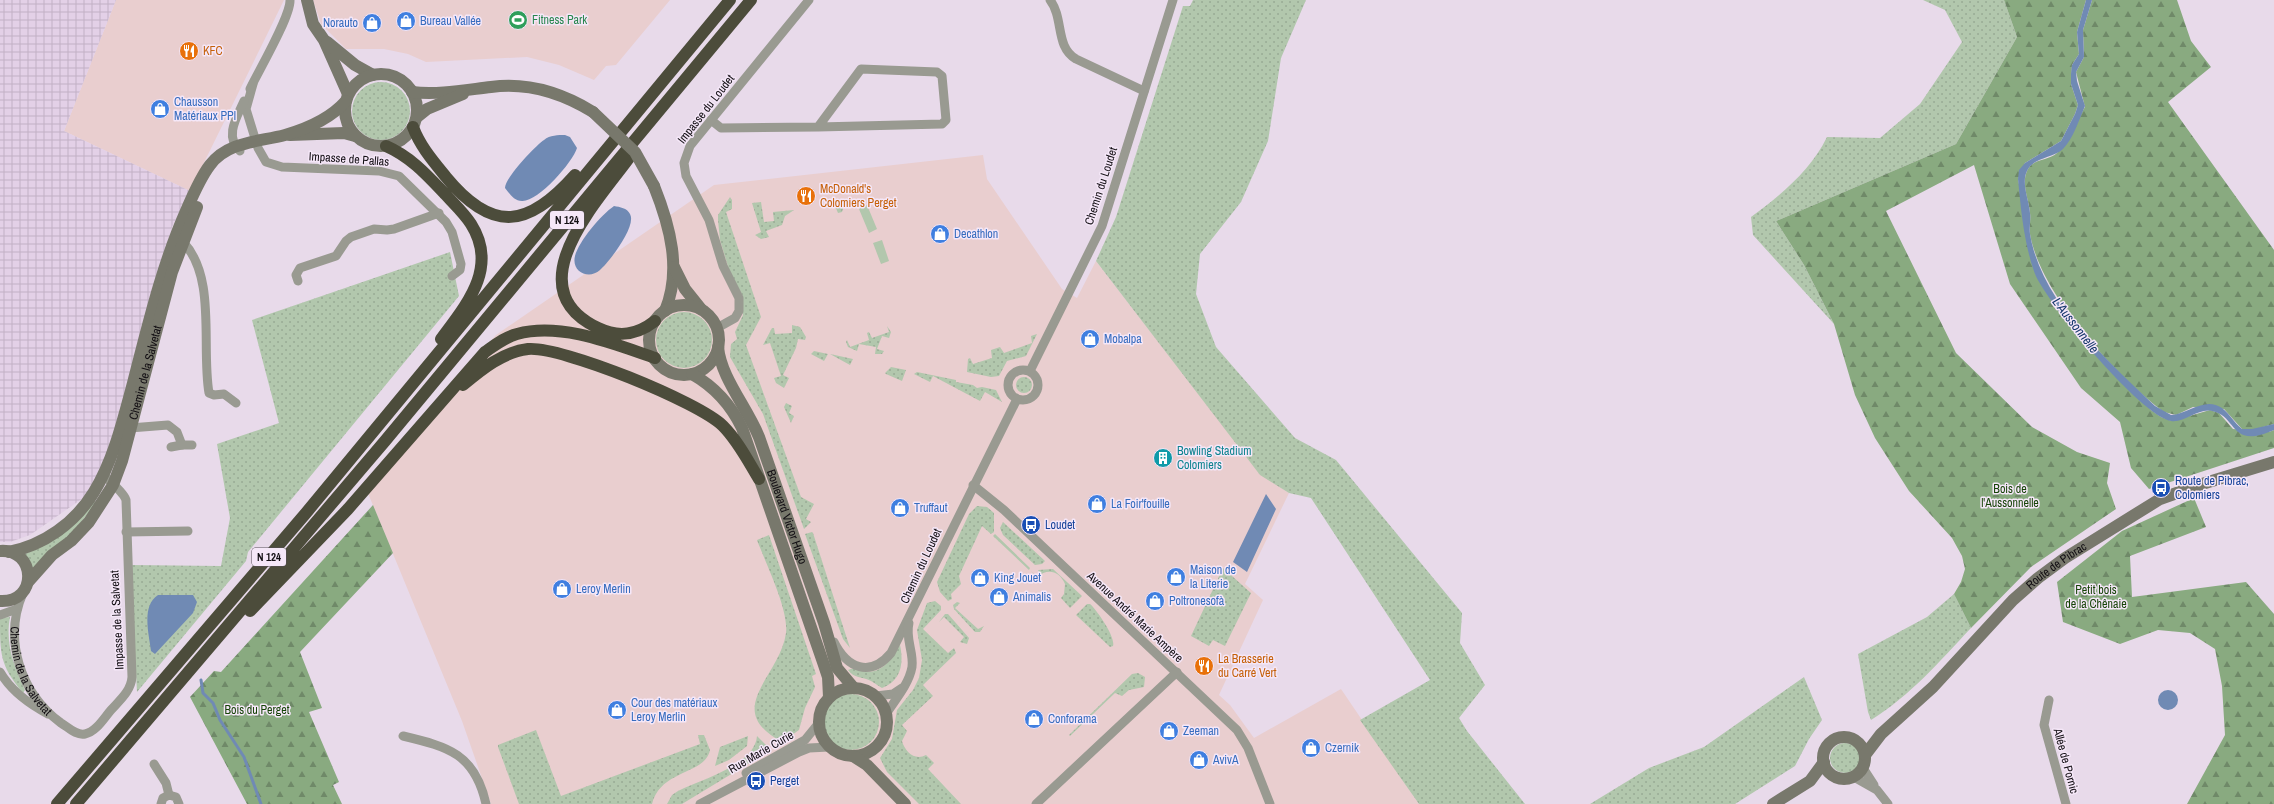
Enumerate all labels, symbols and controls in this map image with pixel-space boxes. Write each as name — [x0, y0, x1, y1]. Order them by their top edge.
sports icon: Fitness Park — [507, 9, 529, 31]
shop icon: Bureau Vallée — [395, 10, 417, 32]
shop icon: Norauto — [361, 12, 383, 34]
place label: Fitness Park — [532, 12, 587, 28]
place label: Bureau Vallée — [420, 13, 481, 29]
place label: Norauto — [323, 15, 358, 31]
restaurant icon: KFC — [178, 40, 200, 62]
place label: KFC — [203, 43, 223, 59]
street label: Impasse du Loudet — [674, 71, 738, 147]
place label: Chausson Matériaux PPI — [174, 94, 236, 124]
shop icon: Chausson Matériaux PPI — [149, 98, 171, 120]
street label: Chemin du Loudet — [1081, 145, 1121, 227]
street label: Impasse de Pallas — [308, 148, 390, 170]
place label: McDonald's Colomiers Perget — [820, 181, 897, 211]
restaurant icon: McDonald's Colomiers Perget — [795, 185, 817, 207]
road number: N 124 — [550, 211, 584, 229]
shop icon: Decathlon — [929, 223, 951, 245]
place label: Decathlon — [954, 226, 998, 242]
water label: L'Aussonnelle — [2049, 294, 2103, 357]
street label: Chemin de la Salvetat — [125, 323, 166, 422]
shop icon: Mobalpa — [1079, 328, 1101, 350]
place label: Mobalpa — [1104, 331, 1142, 347]
place label: Bowling Stadium Colomiers — [1177, 443, 1251, 473]
building icon: Bowling Stadium Colomiers — [1152, 447, 1174, 469]
street label: Boulevard Victor Hugo — [763, 467, 811, 566]
place label: Route de Pibrac, Colomiers — [2175, 473, 2249, 503]
bus stop icon: Route de Pibrac, Colomiers — [2150, 477, 2172, 499]
park label: Bois de l'Aussonnelle — [1981, 481, 2039, 511]
shop icon: La Foir'fouille — [1086, 493, 1108, 515]
place label: La Foir'fouille — [1111, 496, 1170, 512]
shop icon: Truffaut — [889, 497, 911, 519]
place label: Truffaut — [914, 500, 948, 516]
bus stop icon: Loudet — [1020, 514, 1042, 536]
place label: Loudet — [1045, 517, 1075, 533]
street label: Chemin du Loudet — [897, 526, 945, 606]
street label: Route de Pibrac — [2022, 538, 2090, 593]
road number: N 124 — [252, 548, 286, 566]
place label: Maison de la Literie — [1190, 562, 1236, 592]
shop icon: Maison de la Literie — [1165, 566, 1187, 588]
shop icon: King Jouet — [969, 567, 991, 589]
street label: Avenue André Marie Ampère — [1083, 567, 1187, 666]
street label: Impasse de la Salvetat — [106, 570, 128, 670]
place label: King Jouet — [994, 570, 1041, 586]
shop icon: Leroy Merlin — [551, 578, 573, 600]
place label: Leroy Merlin — [576, 581, 631, 597]
park label: Petit bois de la Chênaie — [2065, 582, 2127, 612]
shop icon: Animalis — [988, 586, 1010, 608]
place label: Animalis — [1012, 589, 1051, 605]
shop icon: Poltronesofà — [1144, 590, 1166, 612]
place label: Poltronesofà — [1169, 593, 1225, 609]
street label: Chemin de la Salvetat — [7, 626, 56, 720]
place label: La Brasserie du Carré Vert — [1218, 651, 1277, 681]
restaurant icon: La Brasserie du Carré Vert — [1193, 655, 1215, 677]
place label: Cour des matériaux Leroy Merlin — [631, 695, 717, 725]
shop icon: Cour des matériaux Leroy Merlin — [606, 699, 628, 721]
park label: Bois du Perget — [224, 702, 290, 718]
shop icon: Conforama — [1023, 708, 1045, 730]
place label: Conforama — [1048, 711, 1097, 727]
shop icon: Zeeman — [1158, 720, 1180, 742]
place label: Zeeman — [1183, 723, 1219, 739]
street label: Allée de Pornic — [2049, 726, 2082, 795]
street label: Rue Marie Curie — [726, 727, 796, 777]
shop icon: Czernik — [1300, 737, 1322, 759]
place label: Czernik — [1325, 740, 1359, 756]
shop icon: AvivA — [1188, 749, 1210, 771]
place label: AvivA — [1212, 752, 1239, 768]
bus stop icon: Perget — [745, 770, 767, 792]
place label: Perget — [770, 773, 799, 789]

